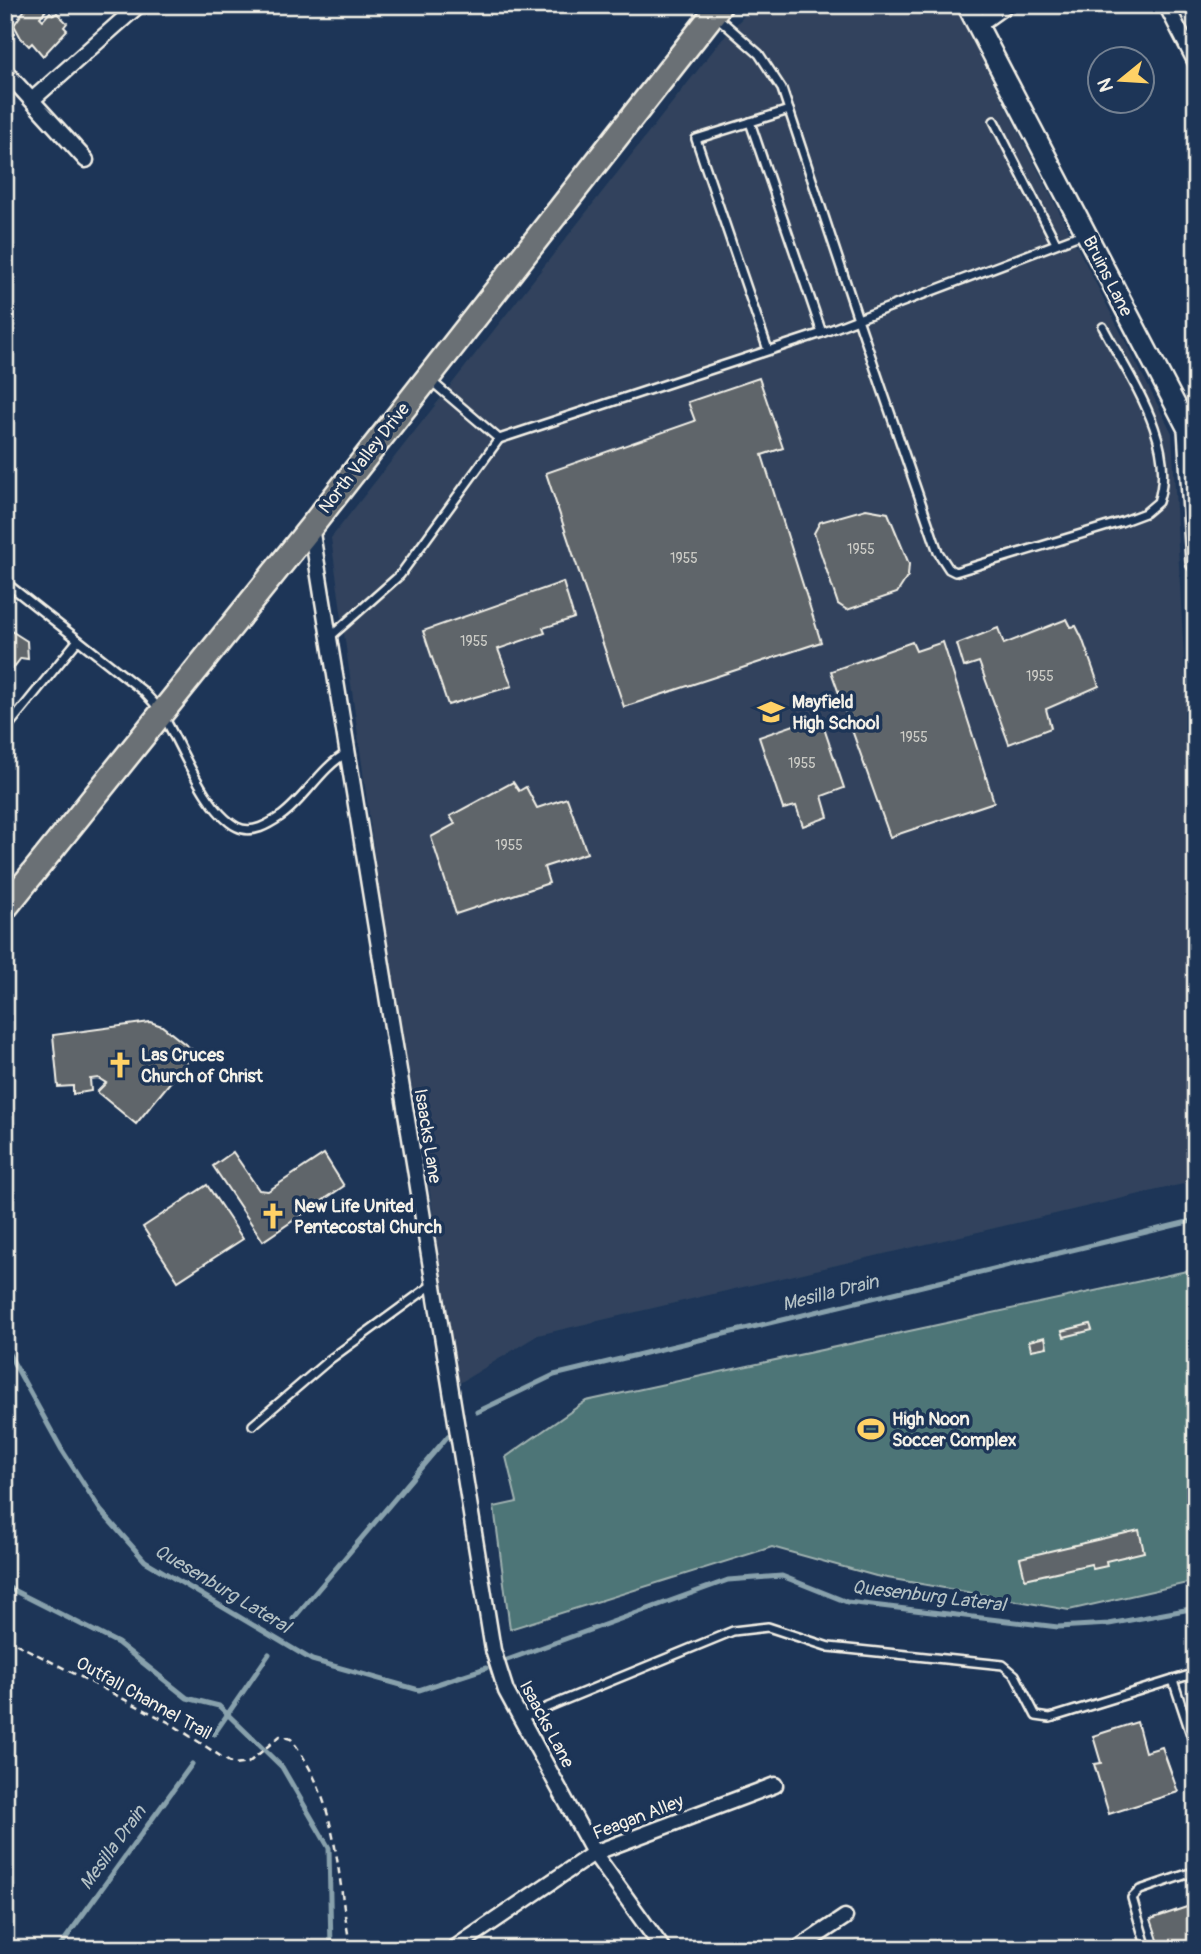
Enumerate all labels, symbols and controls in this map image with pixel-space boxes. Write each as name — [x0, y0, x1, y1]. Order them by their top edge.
north arrow — [1086, 46, 1156, 116]
text: N — [1092, 75, 1119, 95]
street label: Bruins Lane — [1077, 232, 1138, 321]
street label: North Valley Drive — [314, 398, 415, 518]
house number: 1955 — [847, 541, 875, 558]
house number: 1955 — [670, 550, 698, 567]
house number: 1955 — [460, 633, 488, 650]
house number: 1955 — [1026, 668, 1054, 685]
place label: Mayfield High School — [792, 691, 880, 735]
school or university icon: Mayfield High School — [756, 697, 786, 727]
house number: 1955 — [900, 729, 928, 746]
house number: 1955 — [788, 755, 816, 772]
house number: 1955 — [495, 837, 523, 854]
place label: Las Cruces Church of Christ — [141, 1044, 264, 1088]
church icon: Las Cruces Church of Christ — [105, 1050, 135, 1080]
street label: Isaacks Lane — [409, 1087, 446, 1185]
place label: New Life United Pentecostal Church — [294, 1195, 442, 1239]
church icon: New Life United Pentecostal Church — [258, 1201, 288, 1231]
water label: Mesilla Drain — [780, 1269, 882, 1317]
place label: High Noon Soccer Complex — [892, 1408, 1017, 1452]
sports icon: High Noon Soccer Complex — [856, 1414, 886, 1444]
water label: Quesenburg Lateral — [150, 1539, 297, 1640]
water label: Quesenburg Lateral — [851, 1575, 1009, 1618]
street label: Outfall Channel Trail — [72, 1652, 216, 1745]
street label: Isaacks Lane — [514, 1677, 579, 1772]
street label: Feagan Alley — [590, 1790, 687, 1845]
water label: Mesilla Drain — [74, 1800, 152, 1894]

